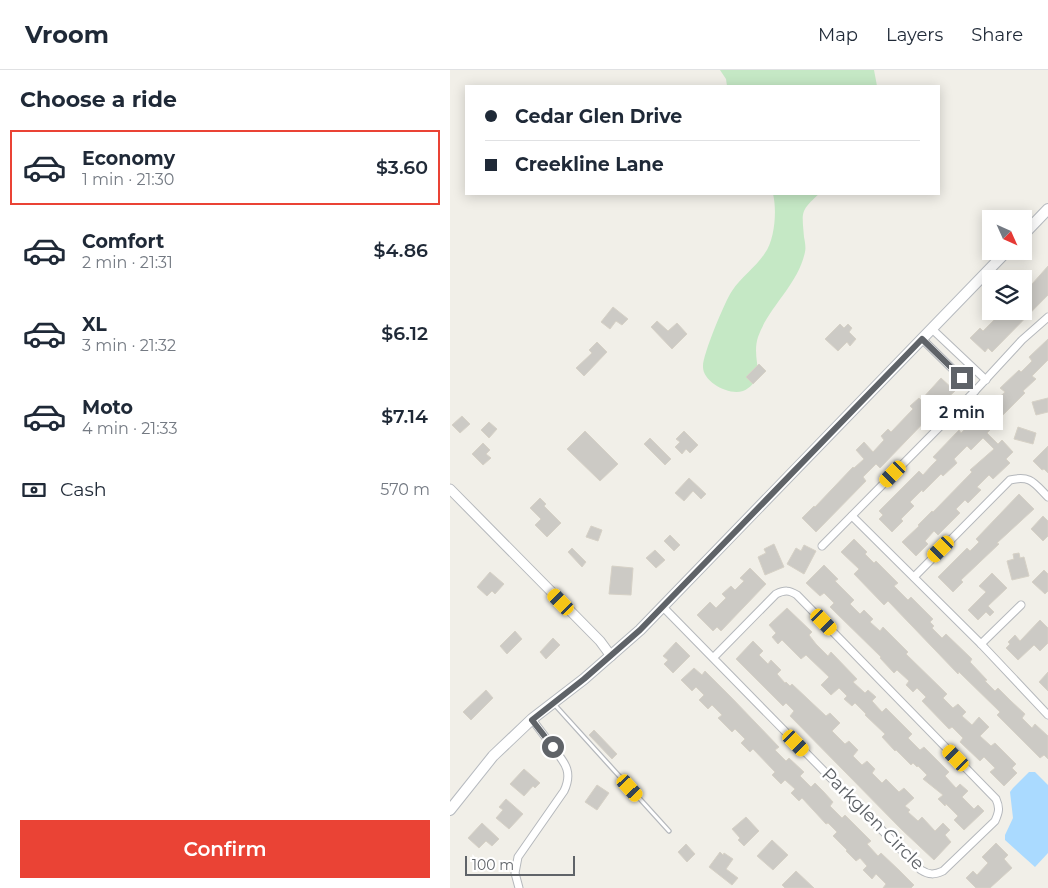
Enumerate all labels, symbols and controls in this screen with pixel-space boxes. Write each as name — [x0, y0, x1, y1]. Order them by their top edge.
text: Vroom — [25, 20, 109, 49]
text: Map — [818, 24, 858, 46]
text: Layers — [886, 24, 943, 46]
text: Share — [971, 24, 1023, 46]
text: Choose a ride — [20, 86, 177, 113]
text: Cedar Glen Drive — [515, 105, 682, 128]
icon: car — [22, 145, 67, 190]
text: Economy — [82, 147, 175, 170]
text: Creekline Lane — [515, 153, 664, 176]
text: $3.60 — [376, 156, 428, 179]
text: 1 min · 21:30 — [82, 170, 174, 189]
north arrow — [982, 210, 1032, 260]
map controls — [982, 210, 1032, 320]
icon: car — [22, 228, 67, 273]
text: Comfort — [82, 230, 164, 253]
text: $4.86 — [373, 239, 428, 262]
text: 2 min · 21:31 — [82, 253, 173, 272]
button: layers — [982, 270, 1032, 320]
icon: car — [22, 311, 67, 356]
text: XL — [82, 313, 107, 336]
text: $6.12 — [381, 322, 428, 345]
text: 3 min · 21:32 — [82, 336, 176, 355]
route end — [951, 367, 973, 389]
icon: car — [22, 394, 67, 439]
text: Moto — [82, 396, 133, 419]
callout: 2 min — [921, 396, 1003, 430]
text: 2 min — [939, 403, 985, 422]
text: $7.14 — [381, 405, 428, 428]
text: 4 min · 21:33 — [82, 419, 178, 438]
car — [877, 458, 908, 490]
icon: cash — [20, 476, 48, 504]
text: Cash — [60, 478, 107, 501]
text: 570 m — [380, 480, 430, 499]
car — [925, 533, 956, 565]
car — [545, 586, 576, 618]
car — [808, 606, 839, 638]
car — [780, 727, 811, 759]
route start — [542, 736, 564, 758]
car — [940, 742, 971, 774]
street label: Parkglen Circle — [817, 763, 929, 875]
car — [614, 772, 645, 804]
button: Confirm — [20, 820, 430, 878]
scale bar — [465, 853, 575, 876]
text: 100 m — [472, 856, 514, 874]

